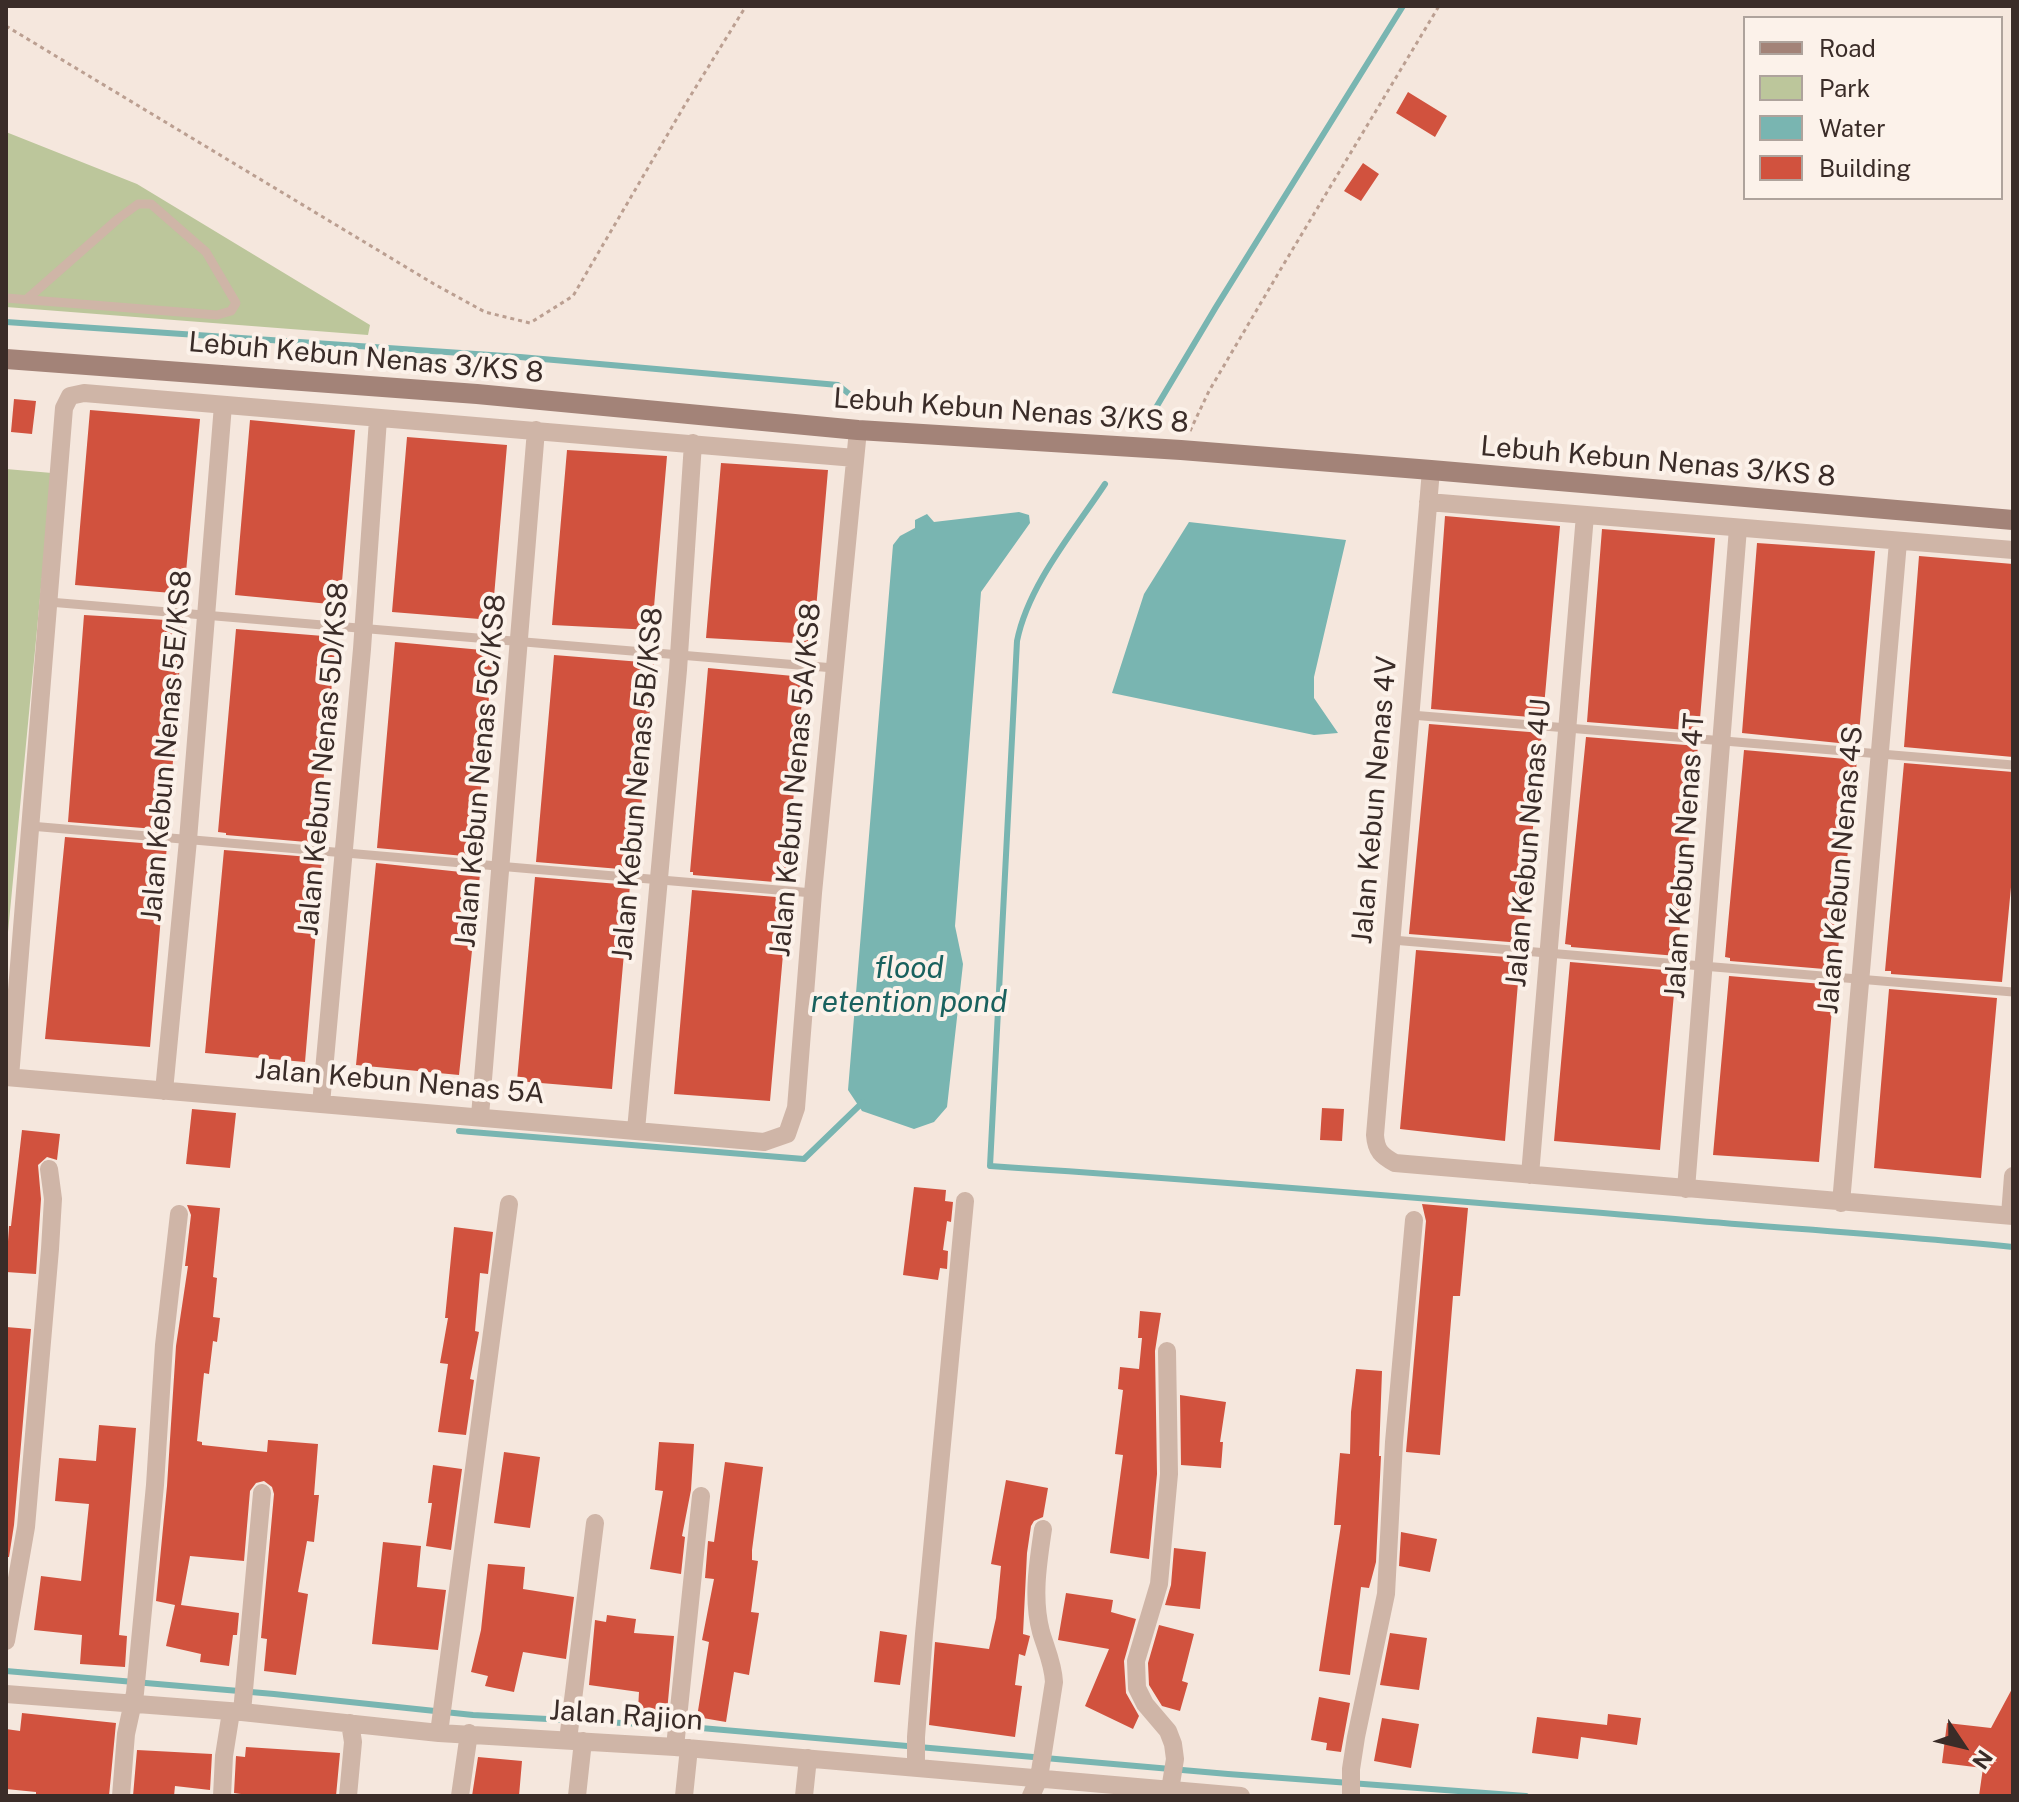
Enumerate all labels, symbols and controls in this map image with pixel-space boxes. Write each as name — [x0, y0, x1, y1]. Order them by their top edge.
legend — [1743, 16, 2003, 200]
text: Road — [1819, 34, 1876, 62]
text: Park — [1819, 74, 1870, 102]
text: Water — [1819, 114, 1886, 142]
text: Building — [1819, 154, 1911, 182]
street label: Lebuh Kebun Nenas 3/KS 8 — [187, 326, 545, 390]
street label: Lebuh Kebun Nenas 3/KS 8 — [832, 382, 1190, 440]
street label: Lebuh Kebun Nenas 3/KS 8 — [1479, 430, 1837, 494]
street label: Jalan Kebun Nenas 5E/KS8 — [135, 569, 199, 923]
street label: Jalan Kebun Nenas 5D/KS8 — [292, 581, 356, 937]
street label: Jalan Kebun Nenas 5C/KS8 — [449, 593, 513, 949]
street label: Jalan Kebun Nenas 5A/KS8 — [764, 602, 828, 958]
street label: Jalan Kebun Nenas 5B/KS8 — [606, 606, 670, 962]
street label: Jalan Kebun Nenas 4V — [1346, 655, 1404, 945]
street label: Jalan Kebun Nenas 4U — [1500, 697, 1558, 989]
street label: Jalan Kebun Nenas 4T — [1658, 712, 1712, 1000]
street label: Jalan Kebun Nenas 4S — [1812, 725, 1870, 1015]
water label: flood retention pond — [811, 951, 1007, 1022]
street label: Jalan Kebun Nenas 5A — [254, 1053, 546, 1111]
street label: Jalan Rajion — [548, 1694, 704, 1738]
north arrow — [1923, 1706, 2003, 1786]
text: N — [1967, 1745, 1998, 1774]

